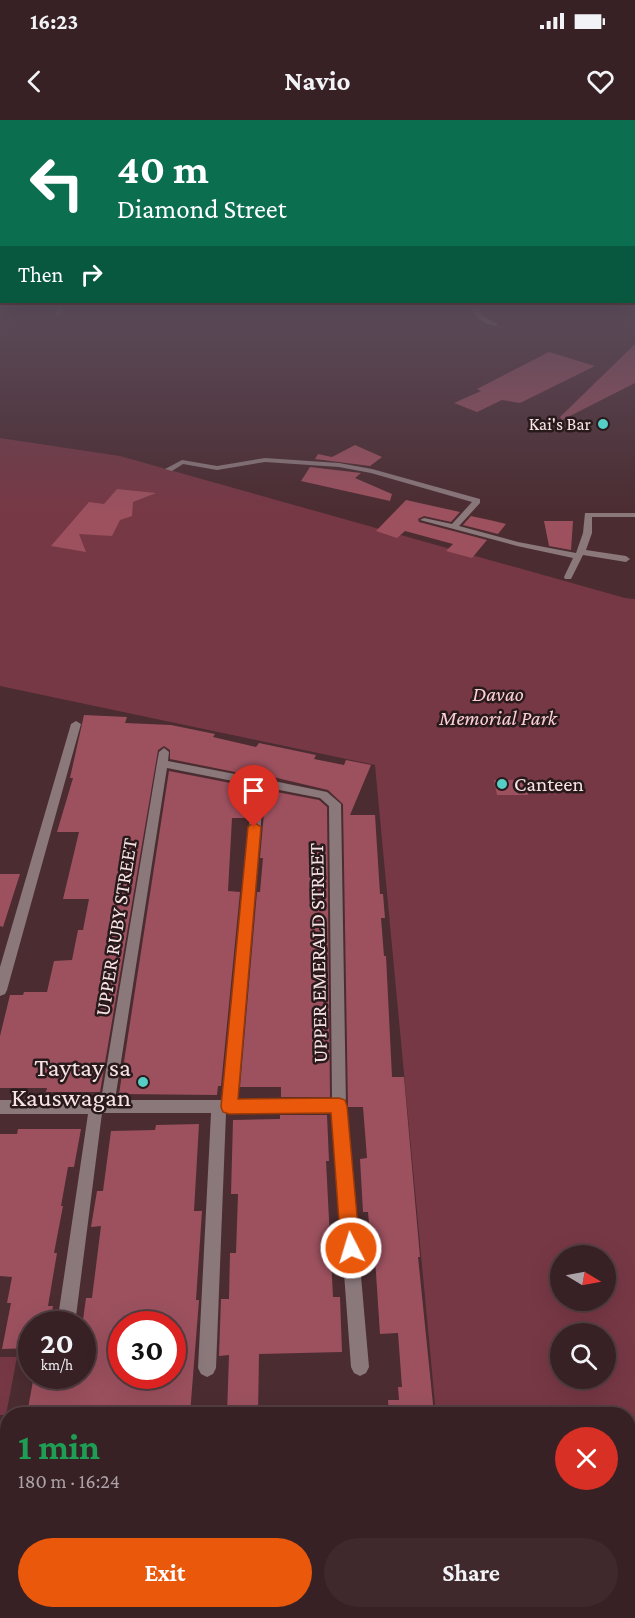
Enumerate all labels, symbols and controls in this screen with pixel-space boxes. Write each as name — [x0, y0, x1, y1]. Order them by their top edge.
text: 16:23 — [30, 9, 78, 34]
icon: back — [18, 65, 51, 98]
icon: heart — [584, 65, 617, 98]
text: Navio — [284, 66, 351, 96]
icon: left — [18, 144, 96, 222]
text: 40 m — [117, 145, 209, 192]
text: Diamond Street — [117, 194, 287, 224]
icon: right — [75, 258, 108, 291]
text: Then — [18, 262, 63, 287]
place label: Kai's Bar — [529, 414, 592, 434]
marker: Kai's Bar — [596, 417, 610, 431]
park label: Davao Memorial Park — [438, 682, 558, 730]
pin — [228, 765, 279, 827]
place label: Canteen — [514, 772, 584, 796]
icon: arrive — [237, 774, 270, 807]
marker: Canteen — [495, 777, 509, 791]
street label: UPPER RUBY STREET — [90, 836, 142, 1018]
street label: UPPER EMERALD STREET — [304, 842, 332, 1063]
place label: Taytay sa Kauswagan — [11, 1053, 131, 1112]
marker: Taytay sa Kauswagan — [136, 1075, 150, 1089]
position arrow — [319, 1216, 383, 1280]
north arrow — [550, 1245, 616, 1311]
map controls — [550, 1245, 616, 1389]
speed limit sign: 30 — [108, 1311, 186, 1389]
button: search — [550, 1323, 616, 1389]
text: 20 — [40, 1326, 74, 1359]
text: km/h — [41, 1357, 73, 1373]
text: 1 min — [18, 1427, 100, 1467]
button: close — [555, 1427, 618, 1490]
text: 180 m · 16:24 — [18, 1470, 120, 1492]
button: Exit — [18, 1538, 312, 1607]
button: Share — [324, 1538, 618, 1607]

